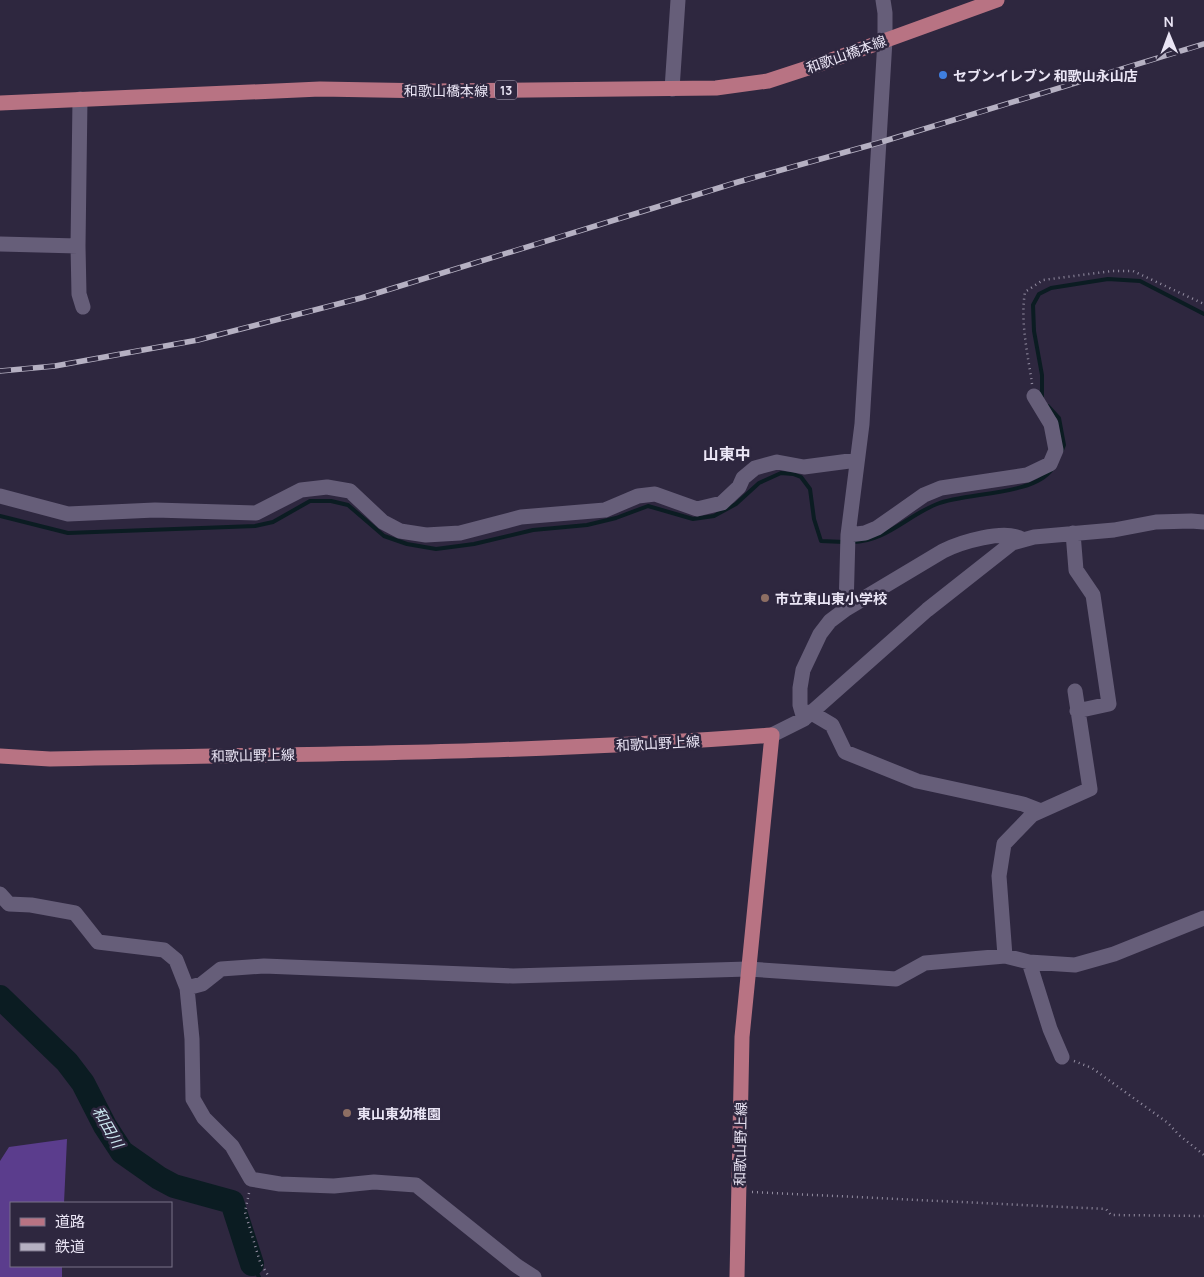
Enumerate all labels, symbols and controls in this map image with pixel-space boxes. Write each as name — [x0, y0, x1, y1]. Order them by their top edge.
north arrow — [1144, 10, 1194, 60]
text: N — [1164, 12, 1174, 31]
street label: 和歌山橋本線 — [803, 31, 889, 77]
place label: セブンイレブン 和歌山永山店 — [953, 66, 1138, 85]
marker: セブンイレブン 和歌山永山店 — [937, 69, 949, 81]
road number: 13 — [495, 80, 517, 100]
street label: 和歌山橋本線 — [404, 81, 488, 100]
district label: 山東中 — [703, 443, 751, 465]
place label: 市立東山東小学校 — [775, 589, 887, 608]
marker: 市立東山東小学校 — [759, 592, 771, 604]
street label: 和歌山野上線 — [616, 731, 700, 755]
street label: 和歌山野上線 — [211, 745, 295, 765]
water label: 和田川 — [88, 1102, 129, 1153]
street label: 和歌山野上線 — [730, 1102, 750, 1186]
place label: 東山東幼稚園 — [357, 1104, 441, 1123]
marker: 東山東幼稚園 — [341, 1107, 353, 1119]
legend — [10, 1202, 172, 1267]
text: 道路 — [55, 1211, 85, 1232]
text: 鉄道 — [55, 1236, 85, 1257]

